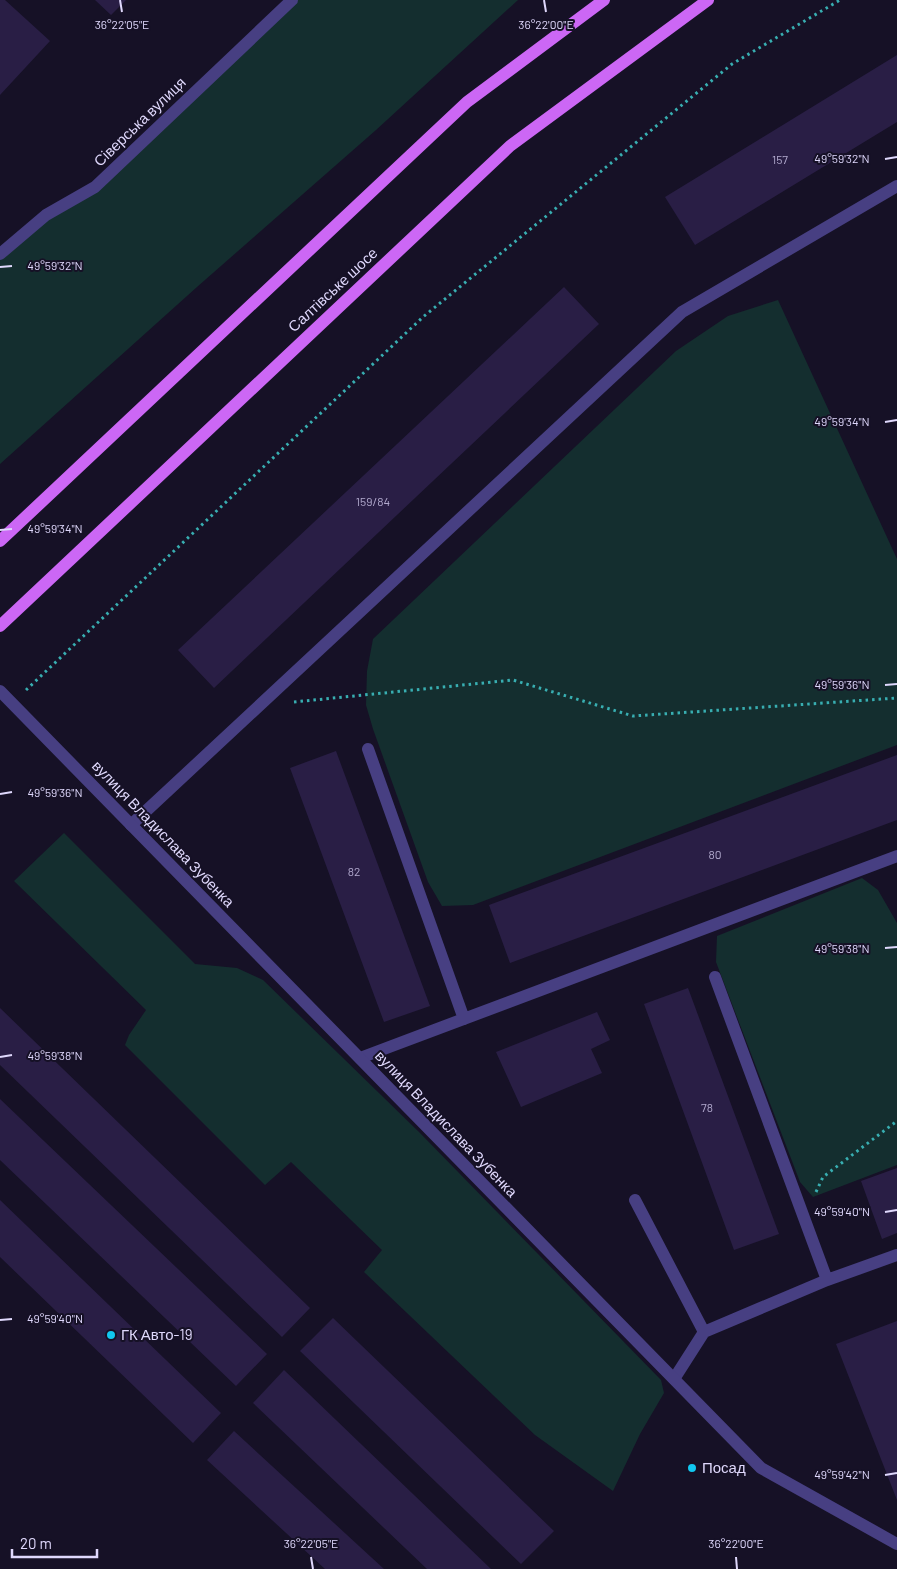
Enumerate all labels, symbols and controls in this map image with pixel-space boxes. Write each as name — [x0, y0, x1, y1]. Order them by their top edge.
text: 36°22'05"E — [95, 17, 149, 31]
text: 36°22'00"E — [518, 17, 574, 31]
street label: Сіверська вулиця — [90, 73, 189, 170]
text: 49°59'32"N — [814, 151, 870, 165]
house number: 157 — [772, 152, 788, 166]
street label: Салтівське шосе — [284, 243, 381, 335]
text: 49°59'32"N — [27, 258, 83, 272]
text: 49°59'34"N — [814, 414, 870, 428]
house number: 159/84 — [356, 494, 390, 508]
text: 49°59'34"N — [27, 521, 83, 535]
text: 49°59'36"N — [814, 677, 870, 691]
street label: вулиця Владислава Зубенка — [89, 756, 239, 911]
text: 49°59'36"N — [27, 785, 83, 799]
house number: 80 — [708, 847, 722, 861]
house number: 82 — [348, 864, 360, 878]
text: 49°59'38"N — [814, 941, 870, 955]
street label: вулиця Владислава Зубенка — [372, 1046, 522, 1201]
text: 49°59'38"N — [27, 1048, 83, 1062]
house number: 78 — [701, 1100, 713, 1114]
text: 49°59'40"N — [814, 1204, 870, 1218]
text: 49°59'40"N — [27, 1311, 83, 1325]
place label: ГК Авто-19 — [121, 1325, 193, 1343]
marker: ГК Авто-19 — [105, 1329, 117, 1341]
place label: Посад — [702, 1458, 746, 1476]
marker: Посад — [686, 1462, 698, 1474]
text: 49°59'42"N — [814, 1467, 870, 1481]
scale bar — [12, 1526, 98, 1558]
text: 20 m — [20, 1534, 52, 1552]
text: 36°22'05"E — [284, 1536, 338, 1550]
text: 36°22'00"E — [708, 1536, 764, 1550]

